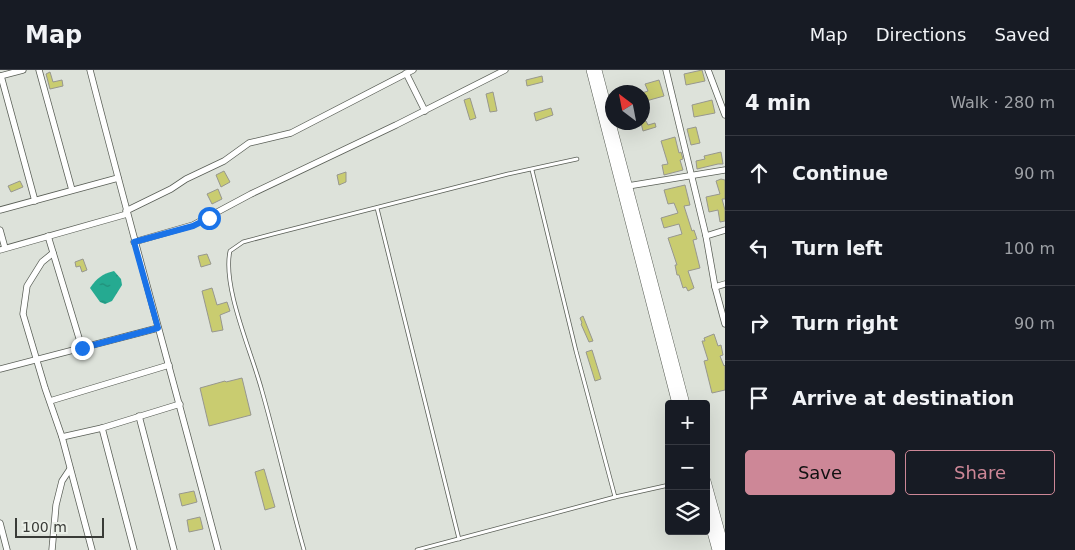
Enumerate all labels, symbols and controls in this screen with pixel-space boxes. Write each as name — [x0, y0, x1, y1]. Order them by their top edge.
text: Map — [25, 21, 82, 49]
text: Map — [810, 24, 848, 45]
text: Directions — [876, 24, 966, 45]
text: Saved — [994, 24, 1050, 45]
north arrow — [605, 85, 650, 130]
text: 4 min — [745, 91, 811, 115]
text: Walk · 280 m — [950, 93, 1055, 112]
icon: ahead — [745, 159, 773, 187]
text: Continue — [792, 162, 888, 184]
text: 90 m — [1014, 164, 1055, 183]
route start — [198, 207, 221, 230]
icon: left — [745, 234, 773, 262]
text: Turn left — [792, 237, 883, 259]
text: 100 m — [1004, 239, 1055, 258]
icon: right — [745, 309, 773, 337]
text: Turn right — [792, 312, 898, 334]
text: 90 m — [1014, 314, 1055, 333]
route end — [71, 337, 94, 360]
icon: arrive — [745, 384, 773, 412]
text: Arrive at destination — [792, 387, 1014, 409]
map controls — [665, 400, 710, 535]
button: + — [665, 400, 710, 445]
button: − — [665, 445, 710, 490]
button: Save — [745, 450, 895, 495]
button: Share — [905, 450, 1055, 495]
button: layers — [665, 490, 710, 535]
scale bar — [15, 515, 104, 538]
text: 100 m — [22, 519, 67, 535]

